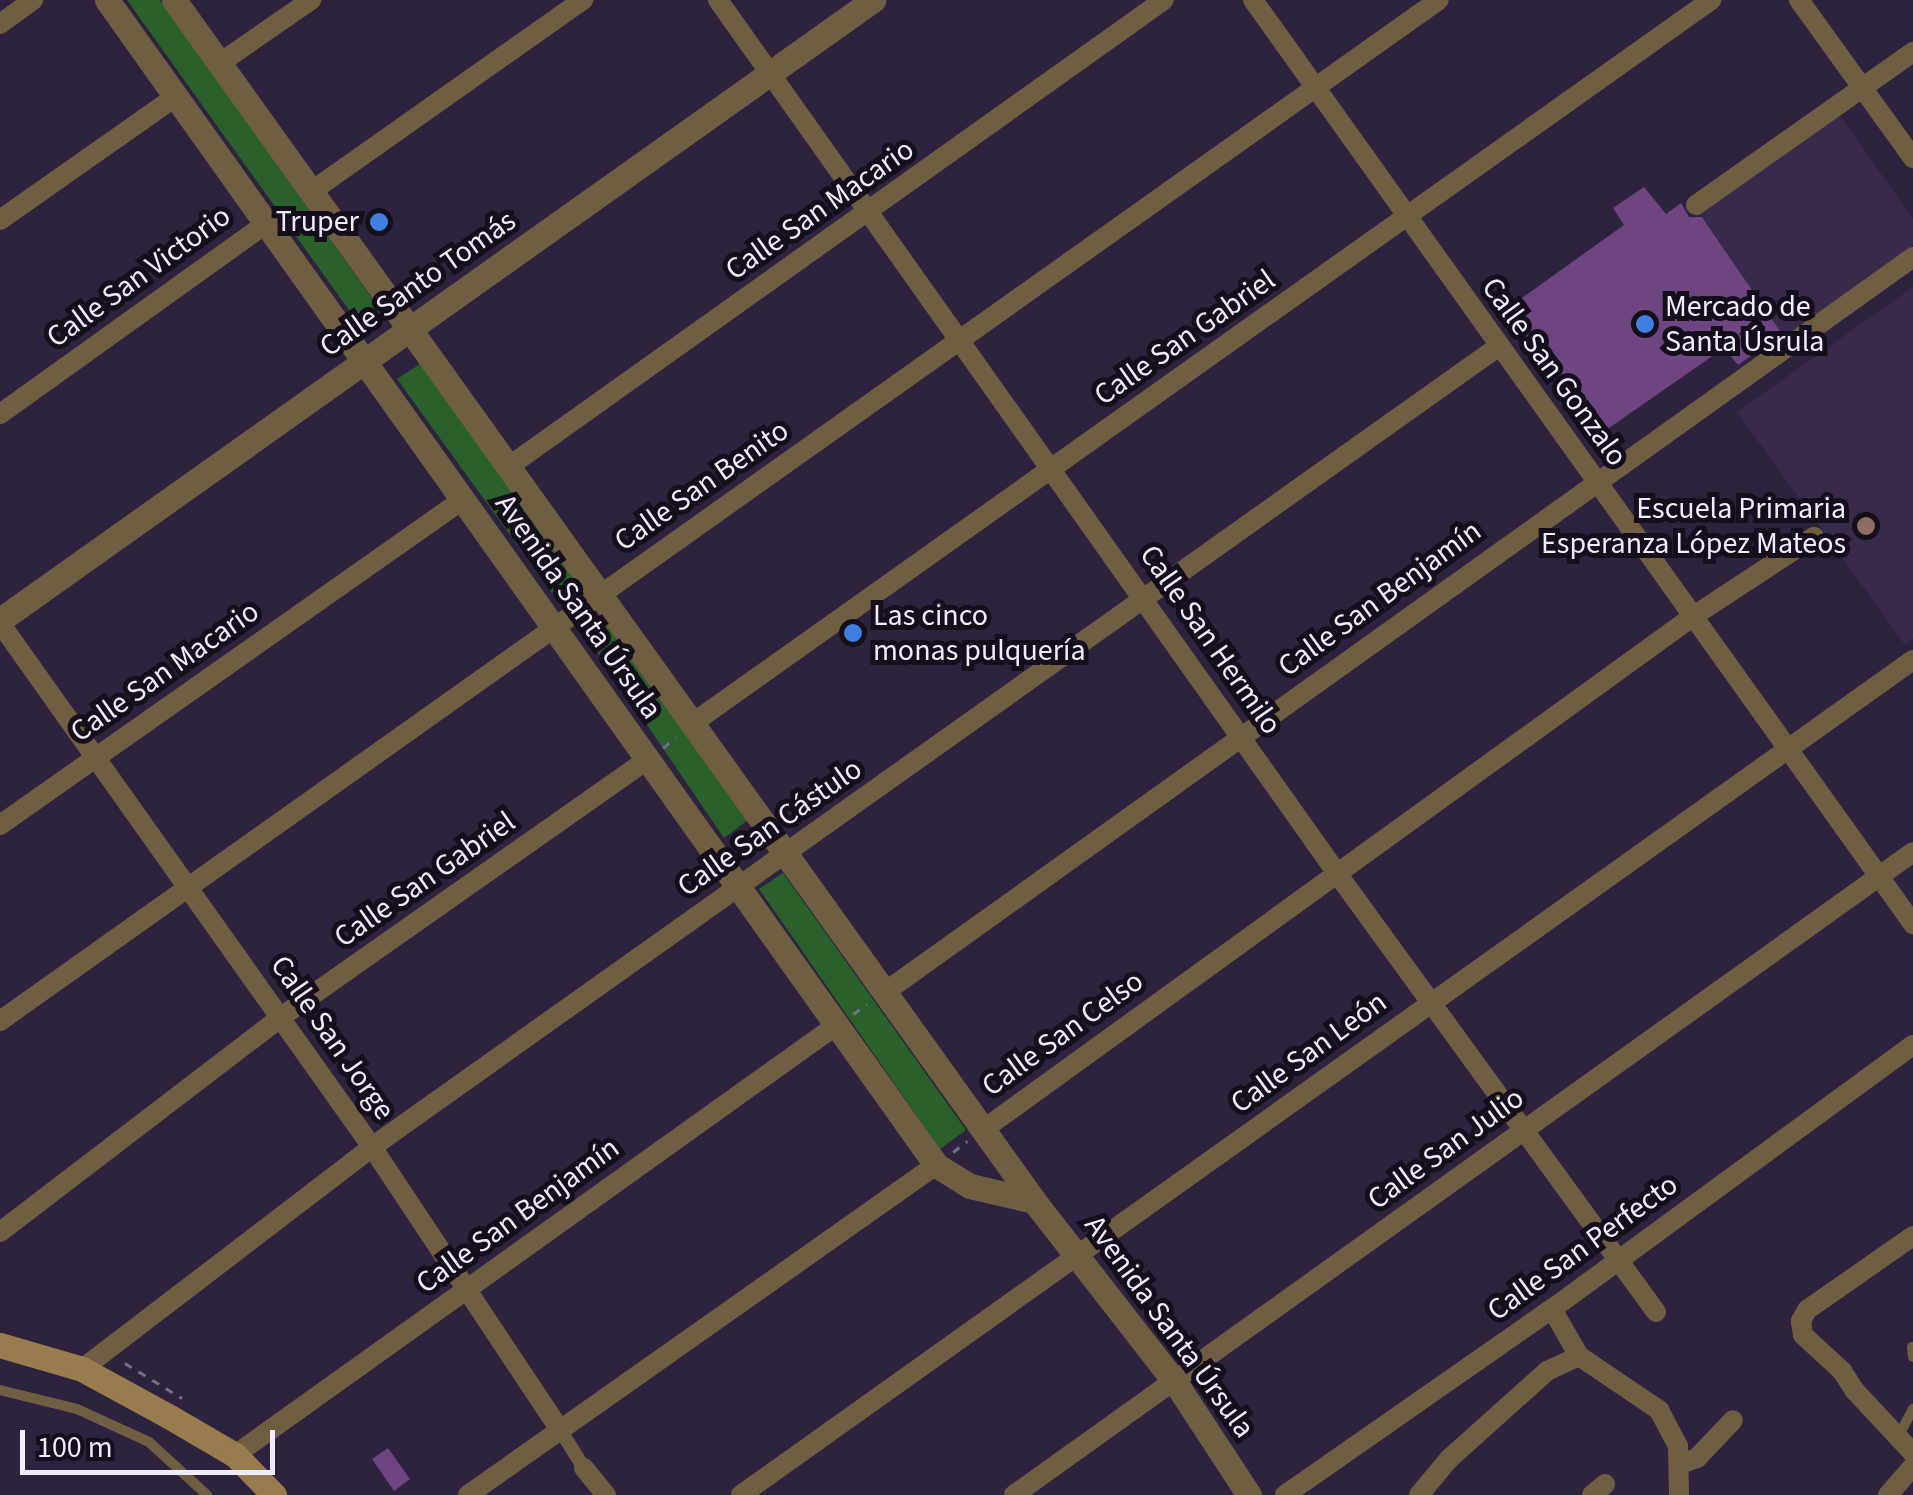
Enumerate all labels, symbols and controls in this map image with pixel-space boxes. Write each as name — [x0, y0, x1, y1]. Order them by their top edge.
street label: Calle San Macario — [719, 132, 921, 288]
street label: Calle San Victorio — [40, 198, 238, 356]
street label: Calle Santo Tomás — [313, 203, 523, 365]
place label: Truper — [276, 204, 359, 240]
marker: Truper — [368, 211, 390, 233]
street label: Calle San Gabriel — [1088, 262, 1282, 414]
street label: Calle San Gonzalo — [1474, 271, 1634, 473]
place label: Mercado de Santa Úsrula — [1665, 289, 1824, 360]
marker: Mercado de Santa Úsrula — [1634, 313, 1656, 335]
street label: Calle San Benito — [608, 413, 796, 559]
street label: Avenida Santa Úrsula — [487, 488, 669, 726]
place label: Escuela Primaria Esperanza López Mateos — [1541, 491, 1846, 562]
street label: Calle San Benjamín — [1271, 513, 1489, 685]
marker: Escuela Primaria Esperanza López Mateos — [1855, 515, 1877, 537]
street label: Calle San Hermilo — [1131, 538, 1289, 742]
street label: Calle San Macario — [64, 594, 266, 750]
place label: Las cinco monas pulquería — [873, 598, 1086, 668]
marker: Las cinco monas pulquería — [842, 622, 864, 644]
street label: Calle San Cástulo — [671, 751, 869, 905]
street label: Calle San Gabriel — [328, 804, 522, 956]
street label: Calle San Jorge — [262, 949, 402, 1127]
street label: Calle San Celso — [975, 963, 1151, 1105]
street label: Calle San León — [1224, 984, 1394, 1122]
street label: Calle San Julio — [1361, 1080, 1531, 1218]
street label: Calle San Benjamín — [409, 1130, 627, 1302]
street label: Calle San Perfecto — [1481, 1167, 1685, 1329]
street label: Avenida Santa Úrsula — [1076, 1209, 1262, 1445]
scale bar — [25, 1410, 280, 1472]
text: 100 m — [37, 1426, 113, 1469]

